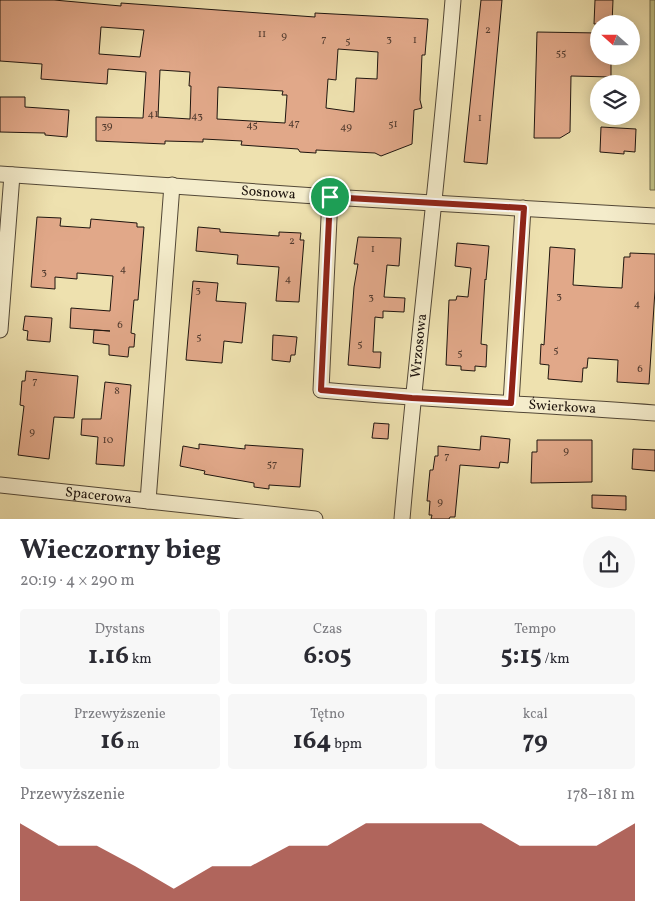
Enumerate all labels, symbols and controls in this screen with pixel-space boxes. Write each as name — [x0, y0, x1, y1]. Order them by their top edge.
north arrow — [590, 15, 640, 65]
map controls — [590, 15, 640, 125]
house number: 2 — [485, 23, 491, 38]
house number: 11 — [258, 27, 266, 42]
house number: 9 — [281, 29, 287, 44]
house number: 7 — [321, 32, 327, 47]
house number: 3 — [386, 32, 392, 47]
house number: 1 — [413, 33, 417, 48]
house number: 5 — [345, 34, 351, 49]
house number: 55 — [556, 46, 566, 61]
button: layers — [590, 75, 640, 125]
house number: 41 — [148, 107, 158, 122]
house number: 43 — [191, 109, 203, 124]
house number: 1 — [478, 111, 482, 126]
house number: 47 — [288, 116, 300, 131]
house number: 51 — [388, 117, 398, 132]
house number: 45 — [246, 118, 258, 133]
house number: 39 — [101, 119, 113, 134]
house number: 49 — [340, 120, 352, 135]
pin — [309, 176, 351, 218]
street label: Sosnowa — [240, 181, 296, 204]
icon: arrive — [316, 183, 344, 211]
house number: 2 — [289, 234, 295, 249]
house number: 1 — [371, 242, 375, 257]
house number: 4 — [120, 262, 127, 277]
house number: 3 — [41, 265, 47, 280]
house number: 4 — [285, 272, 292, 287]
house number: 3 — [195, 283, 201, 298]
house number: 3 — [556, 289, 562, 304]
house number: 3 — [368, 290, 374, 305]
house number: 4 — [634, 297, 641, 312]
street label: Wrzosowa — [406, 313, 432, 379]
house number: 6 — [117, 318, 123, 333]
house number: 5 — [196, 330, 202, 345]
house number: 5 — [357, 337, 363, 352]
house number: 5 — [553, 343, 559, 358]
house number: 5 — [457, 346, 463, 361]
house number: 6 — [637, 362, 643, 377]
house number: 7 — [32, 374, 38, 389]
house number: 8 — [114, 384, 120, 399]
street label: Świerkowa — [528, 394, 597, 418]
house number: 9 — [29, 425, 35, 440]
house number: 10 — [103, 433, 114, 448]
house number: 9 — [563, 444, 569, 459]
house number: 7 — [444, 449, 450, 464]
house number: 57 — [267, 457, 277, 472]
street label: Spacerowa — [64, 483, 133, 509]
house number: 9 — [437, 495, 443, 510]
text: Wieczorny bieg — [20, 531, 221, 570]
button: share — [583, 536, 635, 588]
text: 20:19 · 4 × 290 m — [20, 570, 135, 592]
text: Dystans — [95, 620, 145, 639]
text: Czas — [313, 620, 342, 639]
text: Tempo — [514, 620, 556, 639]
text: 1.16 — [88, 639, 129, 674]
text: 6:05 — [303, 639, 352, 674]
text: 5:15 — [501, 639, 542, 674]
text: km — [129, 650, 152, 669]
text: /km — [542, 650, 570, 669]
text: Przewyższenie — [74, 705, 166, 724]
text: Tętno — [310, 705, 345, 724]
text: kcal — [523, 705, 548, 724]
text: 16 — [100, 724, 124, 759]
text: 164 — [293, 724, 331, 759]
text: 79 — [523, 724, 548, 759]
text: m — [124, 735, 139, 754]
text: bpm — [331, 735, 362, 754]
text: Przewyższenie — [20, 784, 125, 806]
text: 178–181 m — [566, 784, 635, 806]

